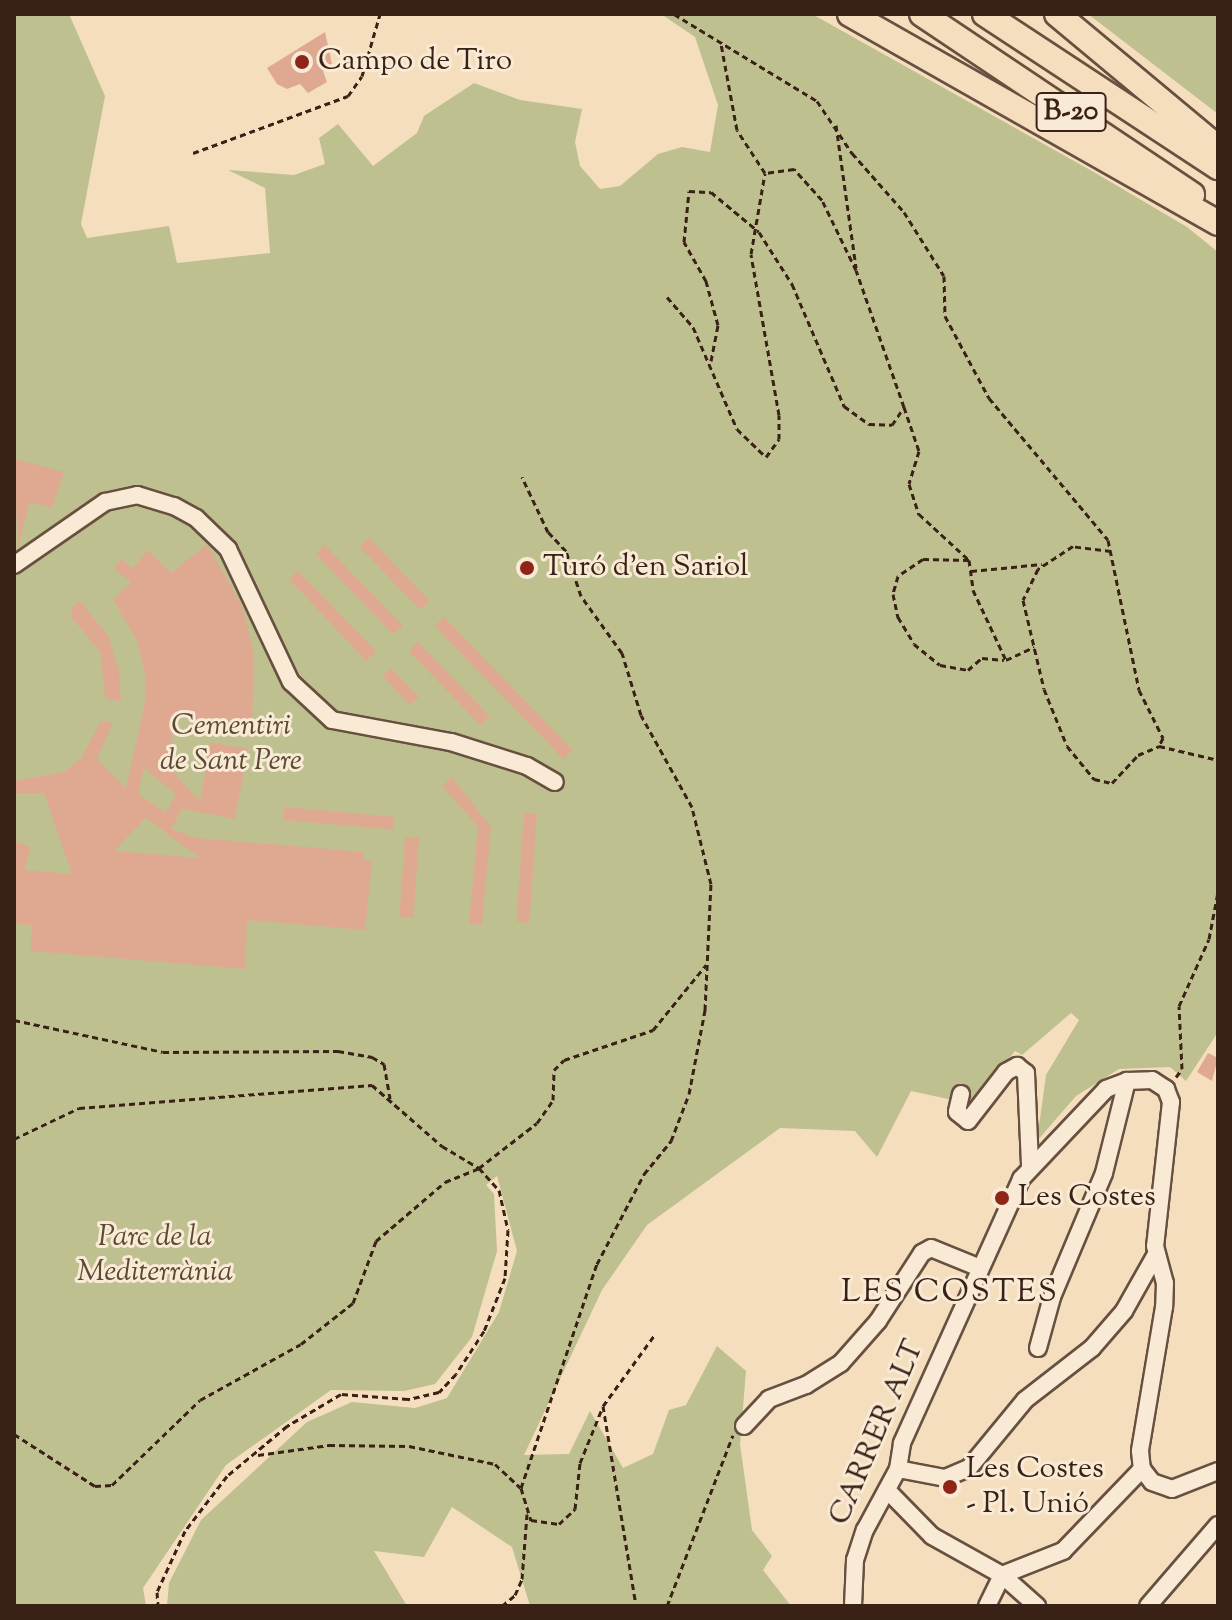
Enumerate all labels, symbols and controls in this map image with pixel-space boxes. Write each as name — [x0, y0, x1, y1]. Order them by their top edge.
place label: Campo de Tiro — [318, 44, 512, 80]
marker: Campo de Tiro — [293, 53, 311, 71]
road number: B-20 — [1035, 88, 1107, 136]
place label: Turó d'en Sariol — [543, 550, 748, 586]
marker: Turó d'en Sariol — [518, 559, 536, 577]
park label: Cementiri de Sant Pere — [160, 709, 302, 780]
place label: Les Costes — [1018, 1180, 1156, 1216]
marker: Les Costes — [993, 1189, 1011, 1207]
park label: Parc de la Mediterrània — [77, 1220, 233, 1290]
district label: LES COSTES — [841, 1274, 1059, 1312]
street label: CARRER ALT — [823, 1335, 933, 1531]
place label: Les Costes - Pl. Unió — [966, 1452, 1104, 1522]
marker: Les Costes - Pl. Unió — [941, 1478, 959, 1496]

